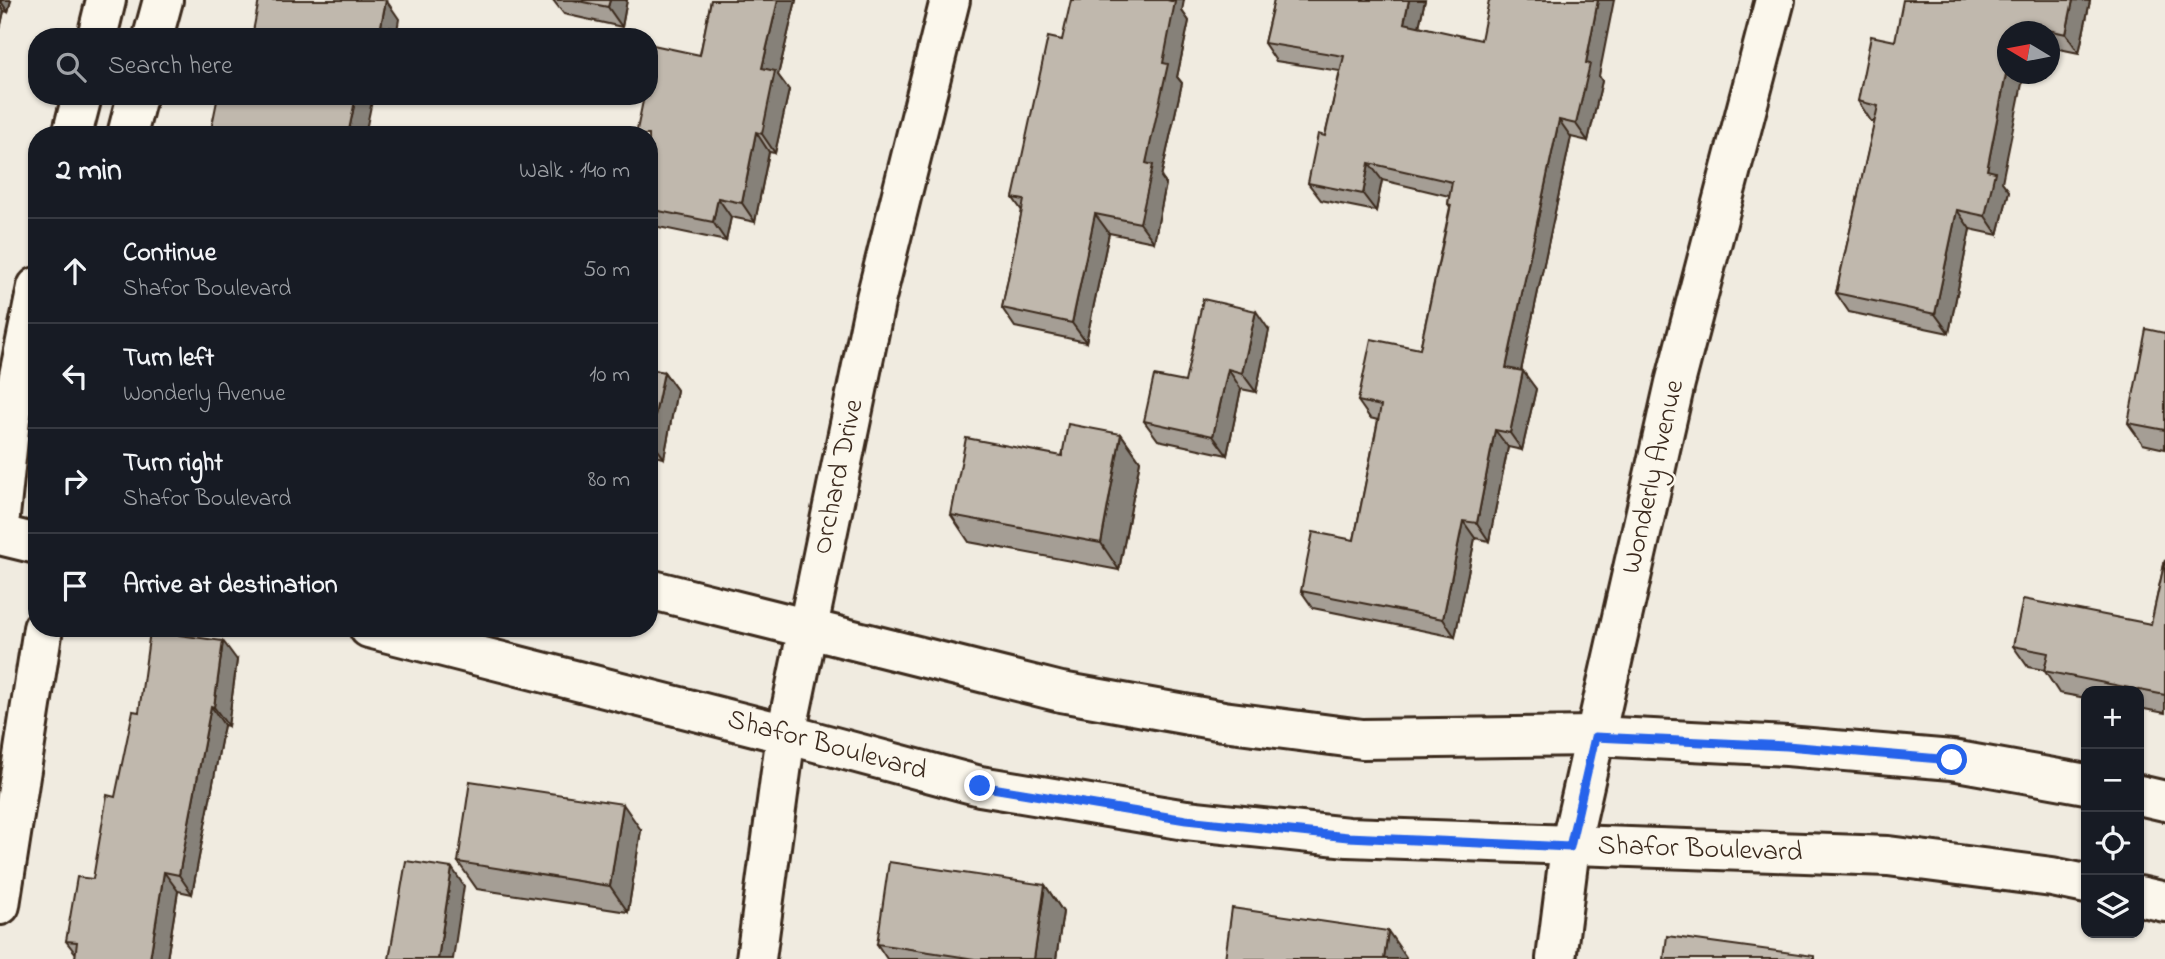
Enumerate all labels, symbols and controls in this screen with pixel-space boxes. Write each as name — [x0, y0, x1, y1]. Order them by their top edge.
north arrow — [1997, 21, 2060, 84]
search box — [28, 28, 658, 105]
icon: search — [52, 48, 90, 86]
text: Search here — [108, 48, 233, 86]
text: 2 min — [56, 150, 122, 194]
text: Walk · 140 m — [519, 155, 630, 188]
text: Continue — [123, 235, 216, 273]
icon: ahead — [56, 252, 94, 290]
text: 50 m — [583, 254, 630, 287]
text: Shafor Boulevard — [123, 273, 291, 306]
text: Turn left — [123, 340, 214, 378]
icon: left — [56, 357, 94, 395]
text: 10 m — [589, 359, 630, 392]
street label: Wonderly Avenue — [1612, 375, 1696, 578]
text: Wonderly Avenue — [123, 378, 286, 411]
street label: Orchard Drive — [803, 395, 876, 558]
text: Turn right — [123, 445, 223, 483]
icon: right — [56, 462, 94, 500]
text: 80 m — [588, 464, 630, 497]
text: Shafor Boulevard — [123, 483, 291, 516]
icon: arrive — [56, 567, 94, 605]
text: Arrive at destination — [123, 567, 338, 605]
map controls — [2081, 686, 2144, 938]
button: + — [2081, 686, 2144, 749]
street label: Shafor Boulevard — [723, 700, 932, 792]
route start — [1936, 744, 1967, 775]
button: − — [2081, 749, 2144, 812]
route end — [964, 770, 995, 801]
button: locate — [2081, 812, 2144, 875]
street label: Shafor Boulevard — [1597, 826, 1803, 874]
button: layers — [2081, 875, 2144, 938]

